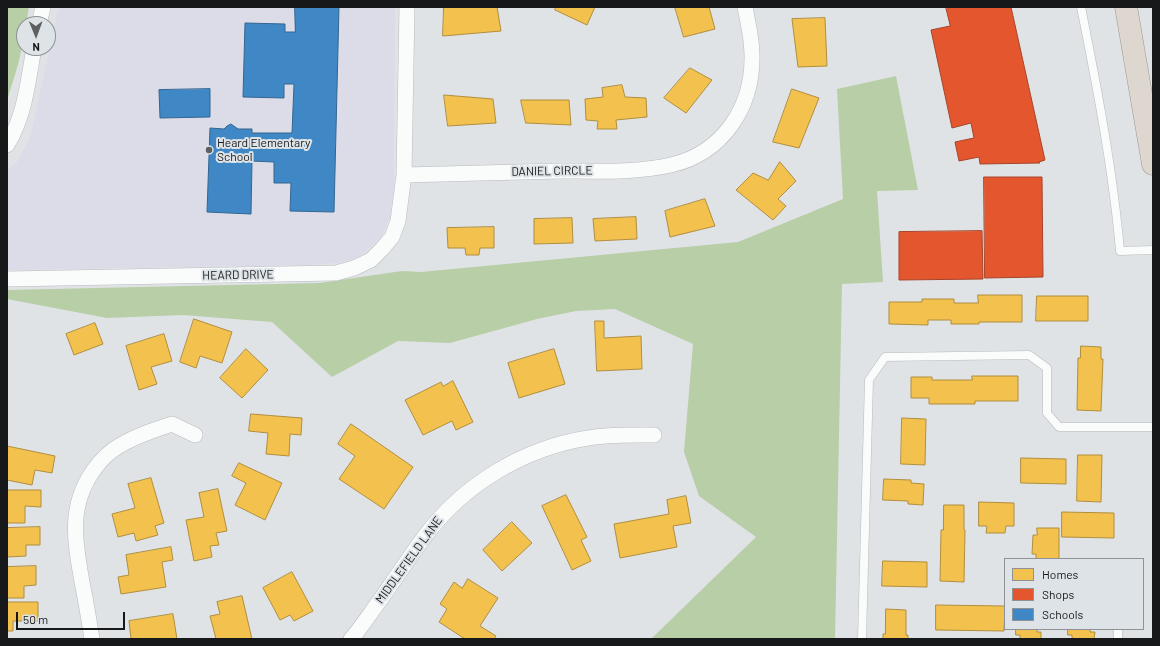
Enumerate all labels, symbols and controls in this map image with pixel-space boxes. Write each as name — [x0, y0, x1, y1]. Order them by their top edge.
north arrow — [16, 16, 56, 56]
text: N — [32, 41, 40, 54]
place label: Heard Elementary School — [217, 136, 310, 164]
marker: Heard Elementary School — [204, 145, 214, 155]
street label: DANIEL CIRCLE — [511, 163, 593, 179]
street label: HEARD DRIVE — [202, 267, 274, 283]
street label: MIDDLEFIELD LANE — [373, 514, 445, 606]
legend — [1004, 558, 1144, 630]
text: Homes — [1042, 567, 1078, 581]
text: Shops — [1042, 587, 1074, 601]
scale bar — [18, 604, 127, 630]
text: Schools — [1042, 607, 1083, 621]
text: 50 m — [23, 612, 48, 626]

